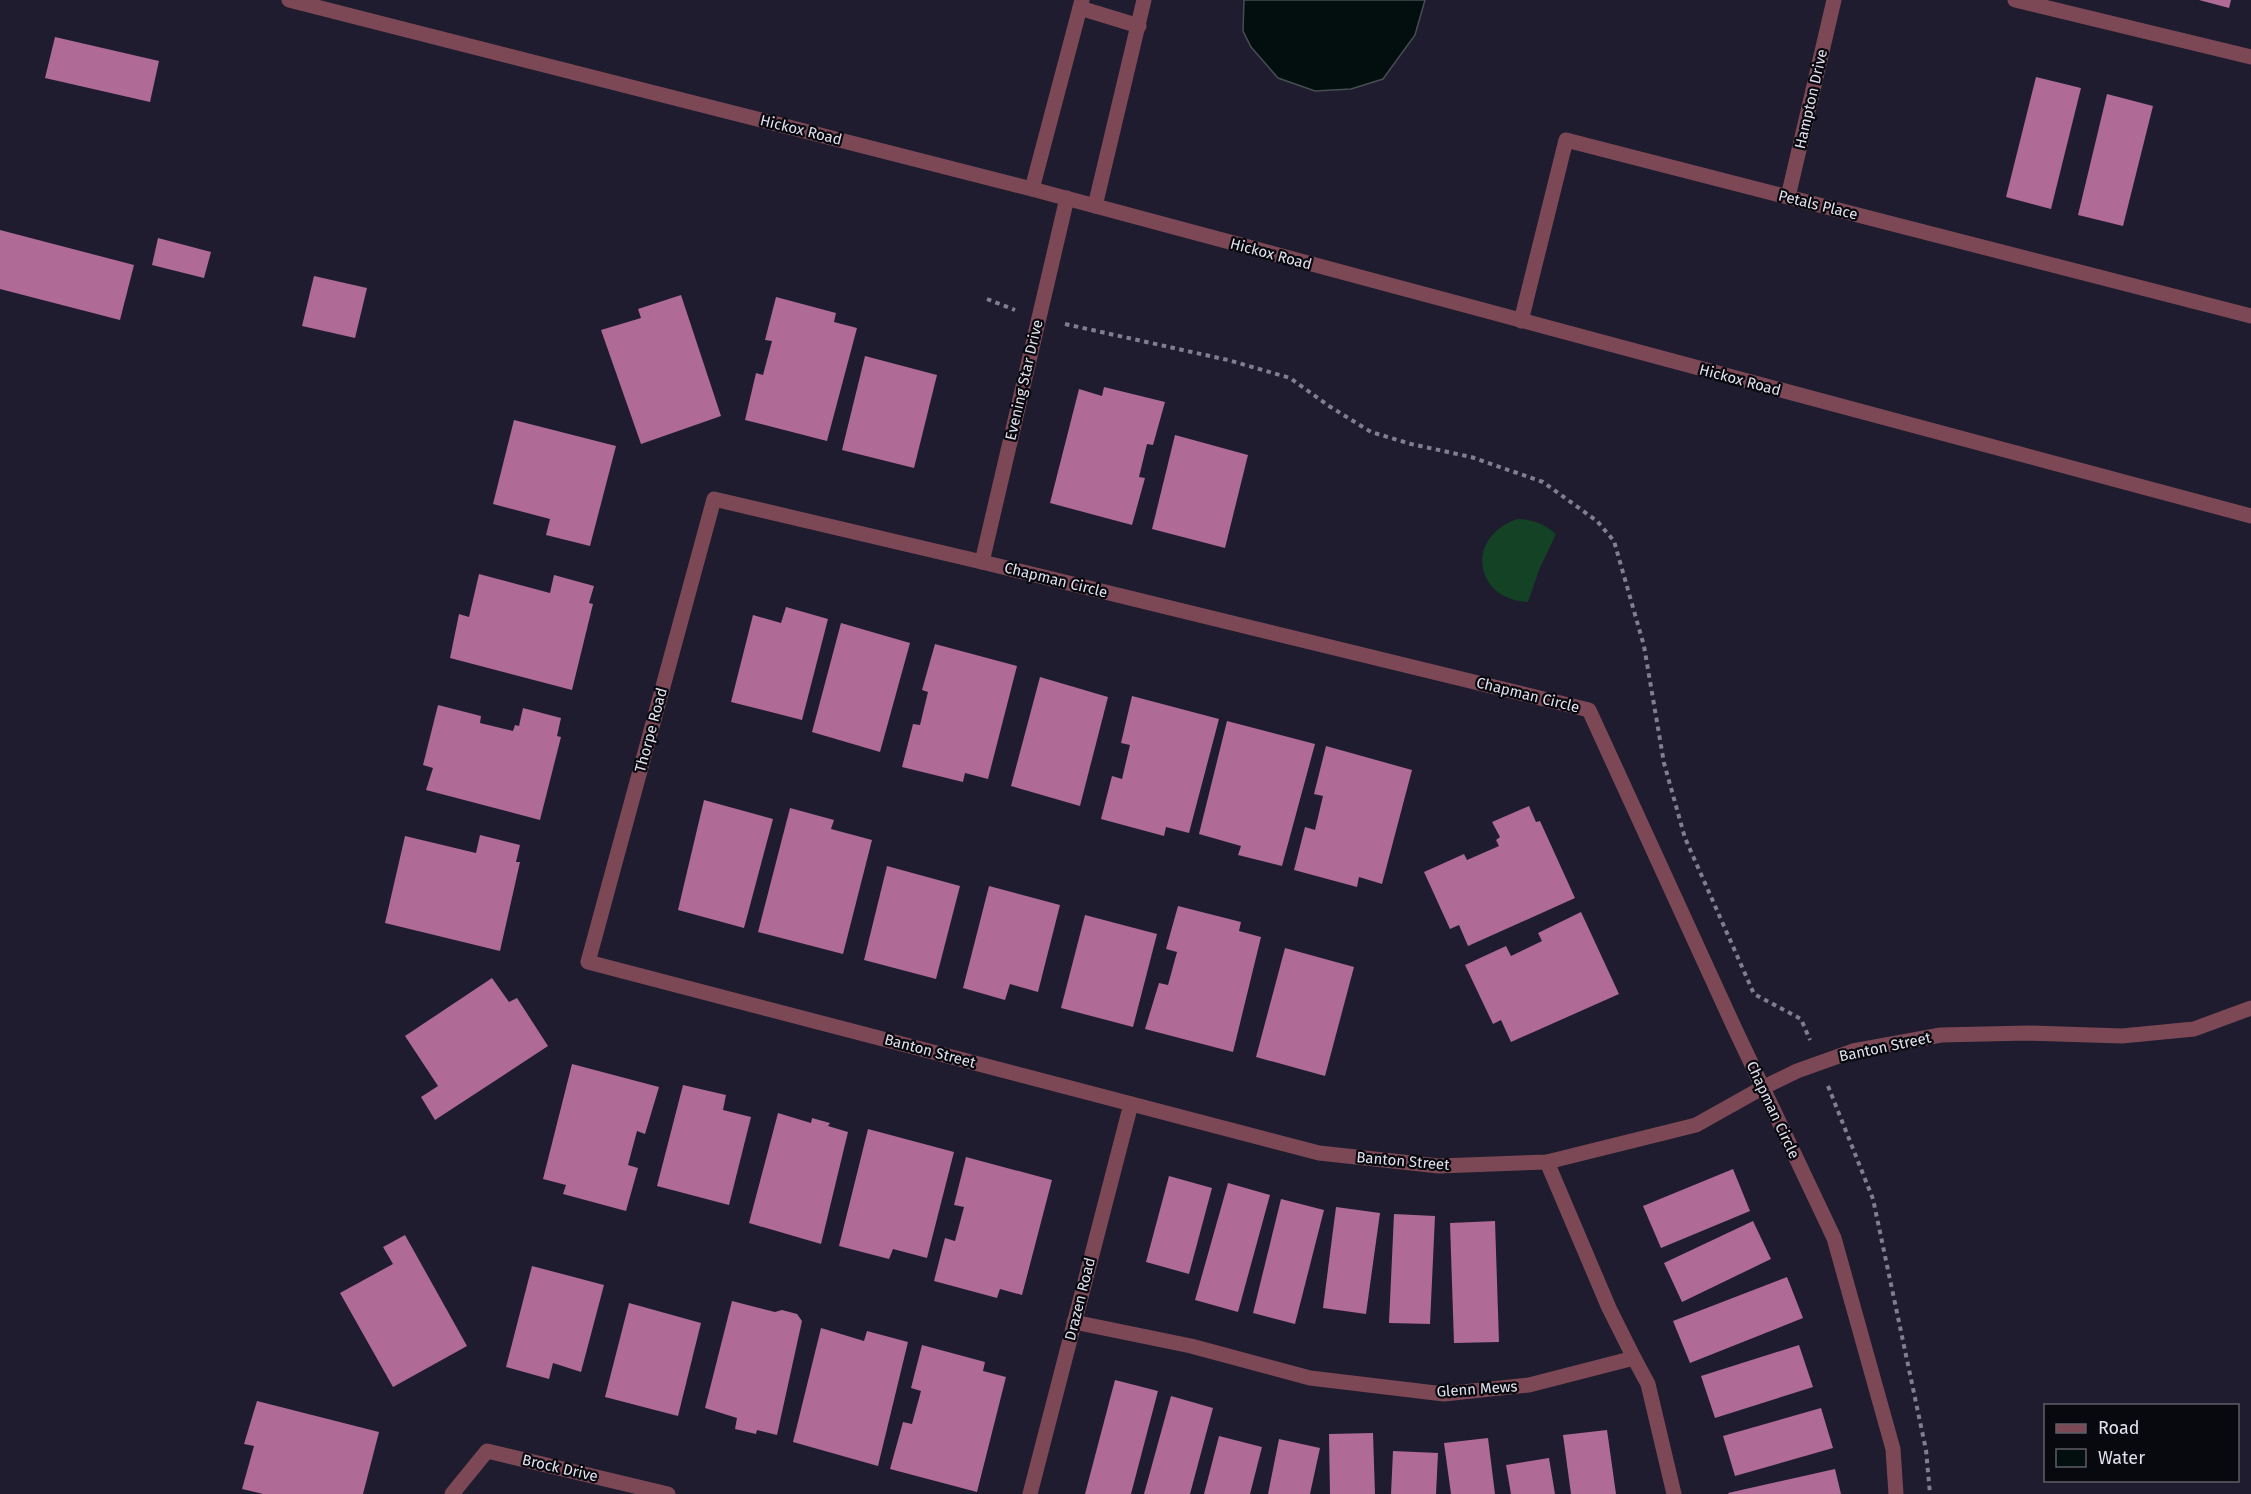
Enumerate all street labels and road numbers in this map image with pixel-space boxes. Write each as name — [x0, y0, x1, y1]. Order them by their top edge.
street label: Hampton Drive — [1791, 47, 1831, 151]
street label: Hickox Road — [758, 111, 844, 149]
street label: Petals Place — [1776, 186, 1860, 224]
street label: Hickox Road — [1228, 234, 1314, 274]
street label: Evening Star Drive — [1001, 318, 1047, 442]
street label: Hickox Road — [1697, 360, 1783, 400]
street label: Chapman Circle — [1003, 559, 1109, 601]
street label: Chapman Circle — [1475, 674, 1581, 716]
street label: Thorpe Road — [631, 686, 671, 774]
street label: Banton Street — [1837, 1028, 1933, 1066]
street label: Banton Street — [883, 1030, 978, 1072]
street label: Chapman Circle — [1743, 1058, 1803, 1162]
street label: Banton Street — [1356, 1148, 1451, 1174]
street label: Drazen Road — [1061, 1256, 1099, 1342]
street label: Glenn Mews — [1436, 1377, 1518, 1401]
street label: Brock Drive — [520, 1451, 600, 1485]

